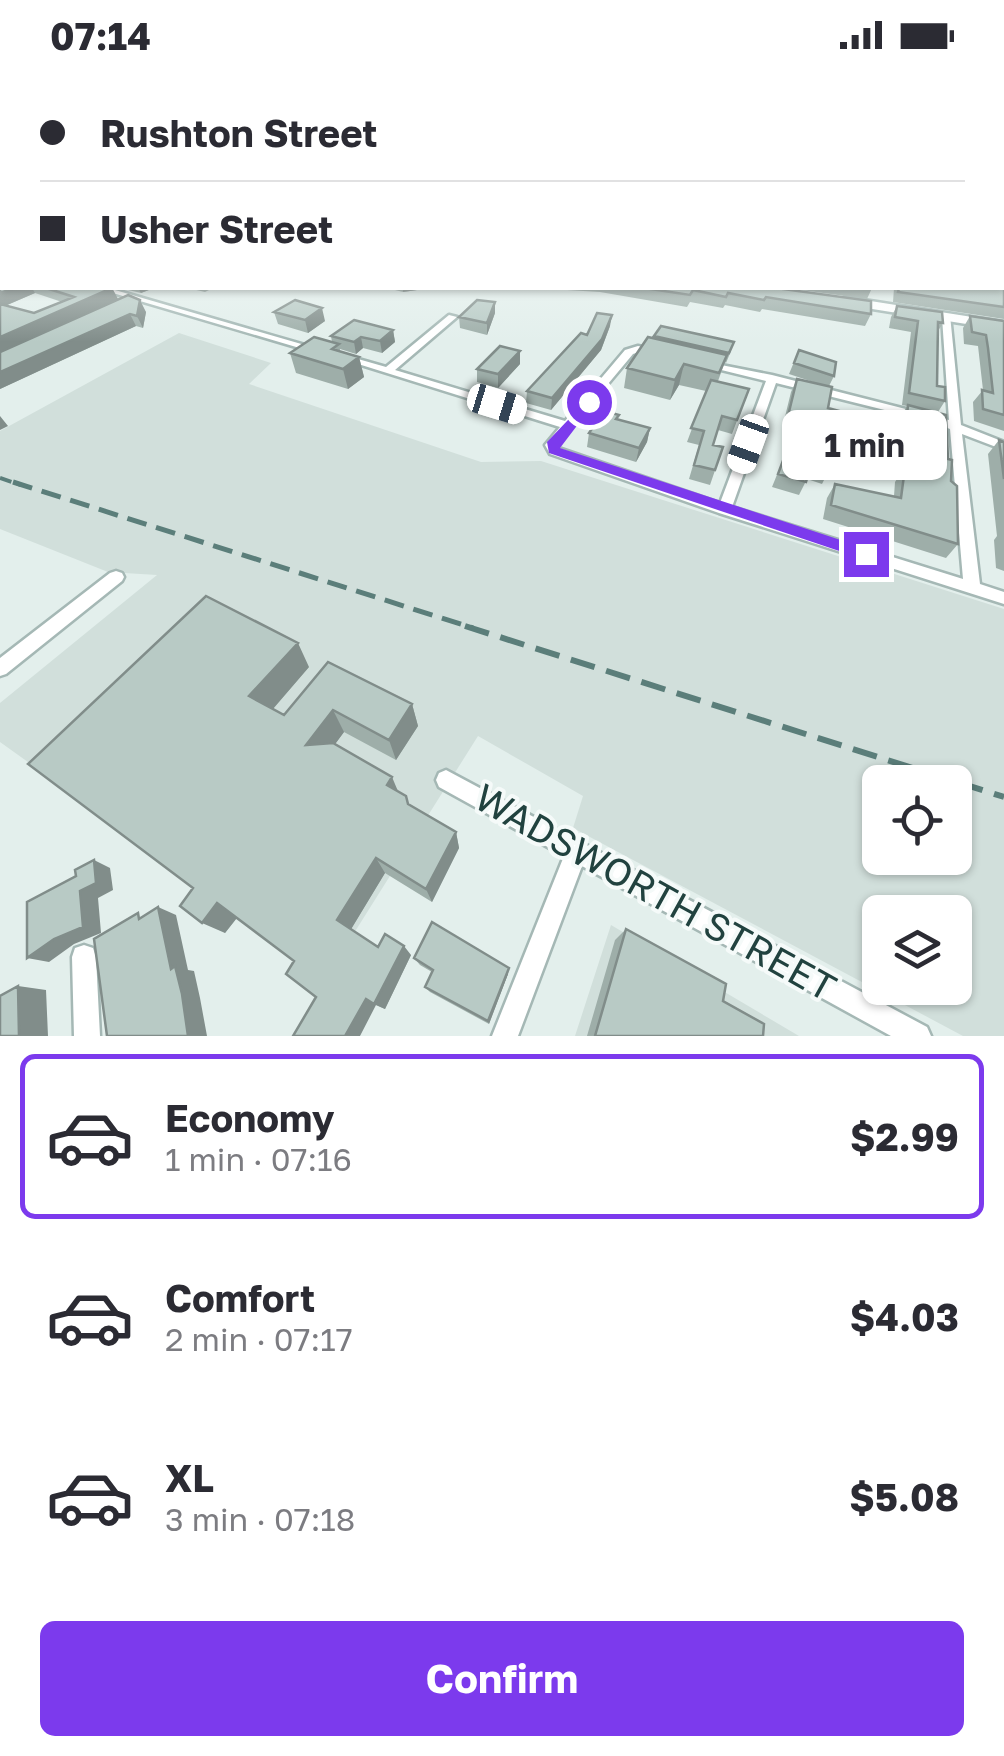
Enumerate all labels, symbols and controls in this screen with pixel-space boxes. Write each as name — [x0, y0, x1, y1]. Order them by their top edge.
text: 07:14 — [50, 13, 151, 58]
text: Rushton Street — [100, 110, 378, 155]
text: Usher Street — [100, 206, 333, 251]
route start — [567, 380, 612, 425]
car — [464, 381, 530, 427]
callout: 1 min — [784, 409, 948, 479]
car — [724, 411, 772, 477]
text: 1 min — [824, 426, 905, 464]
route end — [844, 532, 889, 577]
map controls — [862, 765, 972, 1005]
button: locate — [862, 765, 972, 875]
street label: WADSWORTH STREET — [468, 774, 844, 1010]
button: layers — [862, 895, 972, 1005]
icon: car — [45, 1092, 135, 1182]
text: Economy — [165, 1095, 334, 1140]
text: $2.99 — [850, 1114, 959, 1159]
text: 1 min · 07:16 — [165, 1140, 352, 1178]
icon: car — [45, 1272, 135, 1362]
text: Comfort — [165, 1275, 315, 1320]
text: $4.03 — [850, 1294, 959, 1339]
text: 2 min · 07:17 — [165, 1320, 353, 1358]
icon: car — [45, 1452, 135, 1542]
text: XL — [165, 1455, 214, 1500]
text: $5.08 — [849, 1474, 959, 1519]
text: 3 min · 07:18 — [165, 1500, 355, 1538]
button: Confirm — [40, 1621, 964, 1736]

